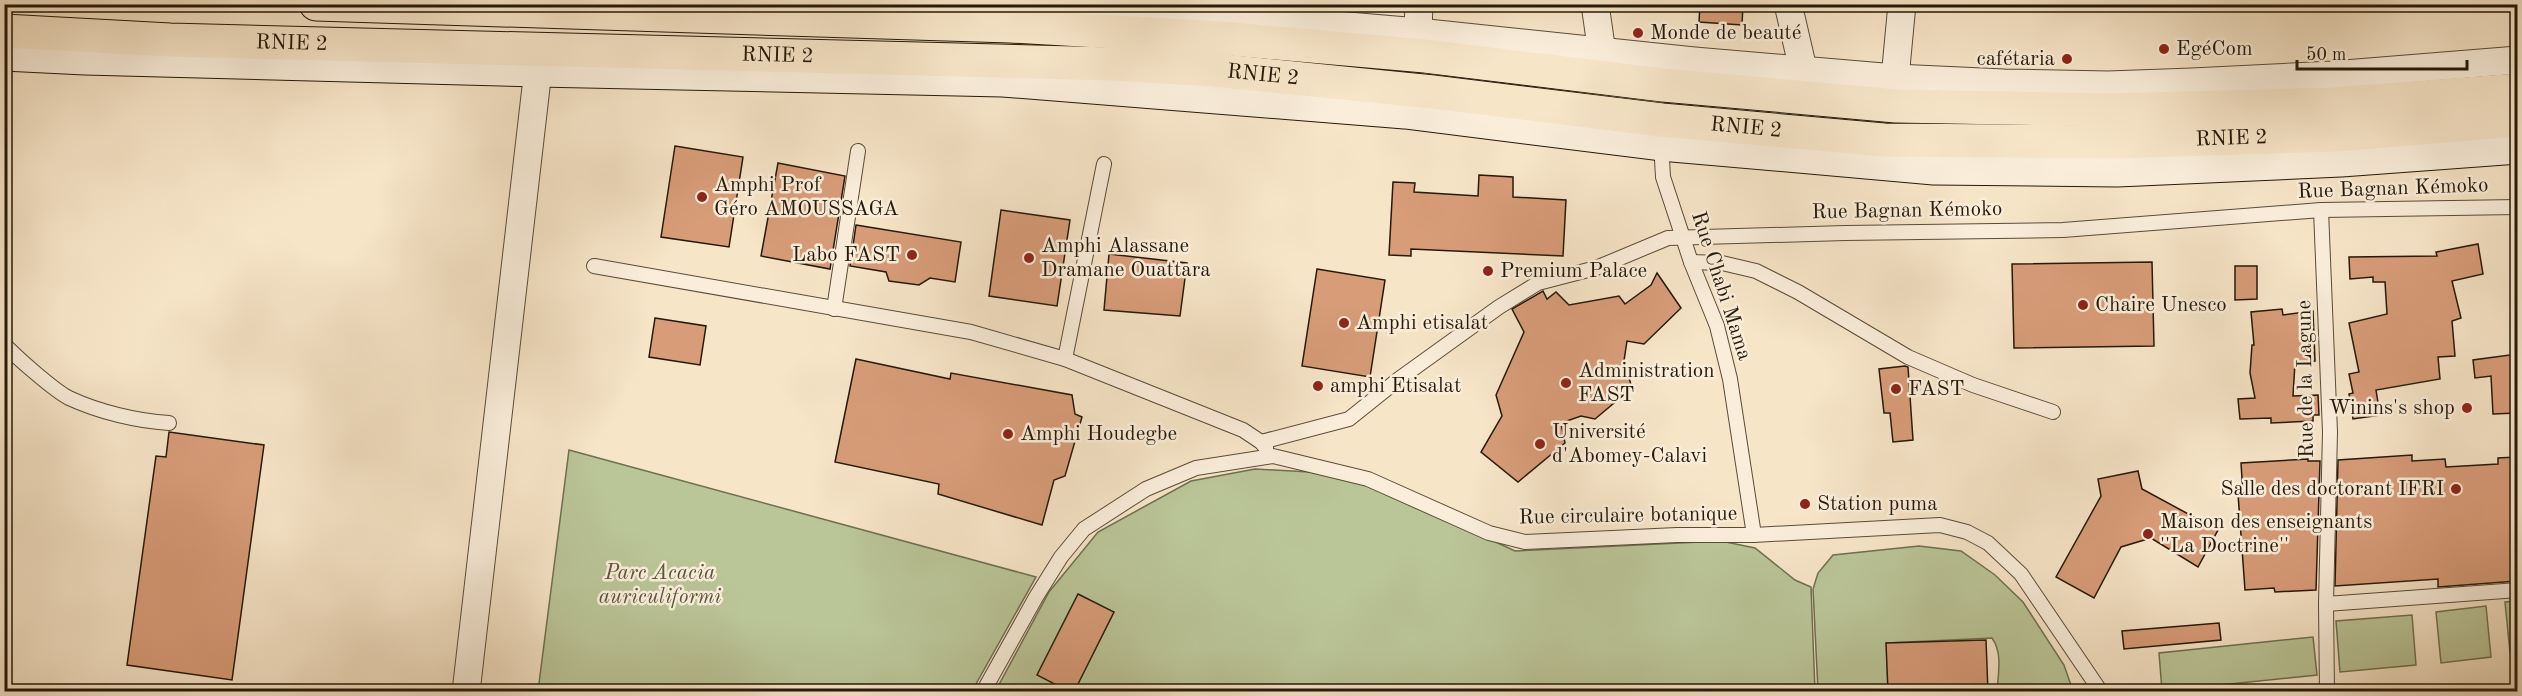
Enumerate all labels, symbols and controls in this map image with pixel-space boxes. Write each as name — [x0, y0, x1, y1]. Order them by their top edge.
place label: Monde de beauté — [1650, 23, 1801, 44]
marker: Monde de beauté — [1631, 26, 1645, 40]
street label: RNIE 2 — [255, 32, 328, 55]
scale bar — [2297, 33, 2466, 71]
place label: EgéCom — [2176, 39, 2253, 60]
marker: EgéCom — [2157, 42, 2171, 56]
street label: RNIE 2 — [741, 44, 814, 67]
text: 50 m — [2306, 46, 2346, 64]
place label: cafétaria — [1977, 49, 2055, 70]
marker: cafétaria — [2060, 52, 2074, 66]
street label: RNIE 2 — [1226, 61, 1300, 89]
street label: RNIE 2 — [1709, 114, 1783, 141]
street label: RNIE 2 — [2195, 127, 2268, 150]
place label: Amphi Prof Géro AMOUSSAGA — [714, 175, 899, 220]
street label: Rue Bagnan Kémoko — [2297, 175, 2489, 203]
marker: Amphi Prof Géro AMOUSSAGA — [695, 190, 709, 204]
street label: Rue Bagnan Kémoko — [1811, 199, 2003, 223]
street label: Rue Chabi Mama — [1687, 209, 1755, 363]
place label: Amphi Alassane Dramane Ouattara — [1041, 236, 1211, 281]
place label: Labo FAST — [792, 245, 900, 266]
marker: Labo FAST — [905, 248, 919, 262]
marker: Amphi Alassane Dramane Ouattara — [1022, 251, 1036, 265]
place label: Premium Palace — [1500, 261, 1647, 282]
marker: Premium Palace — [1481, 264, 1495, 278]
place label: Chaire Unesco — [2095, 295, 2227, 316]
marker: Chaire Unesco — [2076, 298, 2090, 312]
street label: Rue de la Lagune — [2294, 300, 2318, 458]
place label: Amphi etisalat — [1356, 313, 1488, 334]
marker: Amphi etisalat — [1337, 316, 1351, 330]
place label: Administration FAST — [1578, 361, 1715, 406]
place label: amphi Etisalat — [1330, 376, 1461, 397]
marker: Administration FAST — [1559, 376, 1573, 390]
marker: amphi Etisalat — [1311, 379, 1325, 393]
place label: FAST — [1908, 379, 1964, 400]
marker: FAST — [1889, 382, 1903, 396]
place label: Winins's shop — [2328, 398, 2455, 419]
marker: Winins's shop — [2460, 401, 2474, 415]
place label: Université d'Abomey-Calavi — [1552, 422, 1707, 467]
place label: Amphi Houdegbe — [1020, 424, 1177, 445]
marker: Amphi Houdegbe — [1001, 427, 1015, 441]
marker: Université d'Abomey-Calavi — [1533, 437, 1547, 451]
place label: Salle des doctorant IFRI — [2220, 479, 2444, 500]
marker: Salle des doctorant IFRI — [2449, 482, 2463, 496]
place label: Station puma — [1817, 494, 1938, 515]
marker: Station puma — [1798, 497, 1812, 511]
street label: Rue circulaire botanique — [1518, 504, 1738, 528]
place label: Maison des enseignants ''La Doctrine'' — [2160, 512, 2372, 557]
marker: Maison des enseignants ''La Doctrine'' — [2141, 527, 2155, 541]
park label: Parc Acacia auriculiformi — [599, 563, 721, 608]

